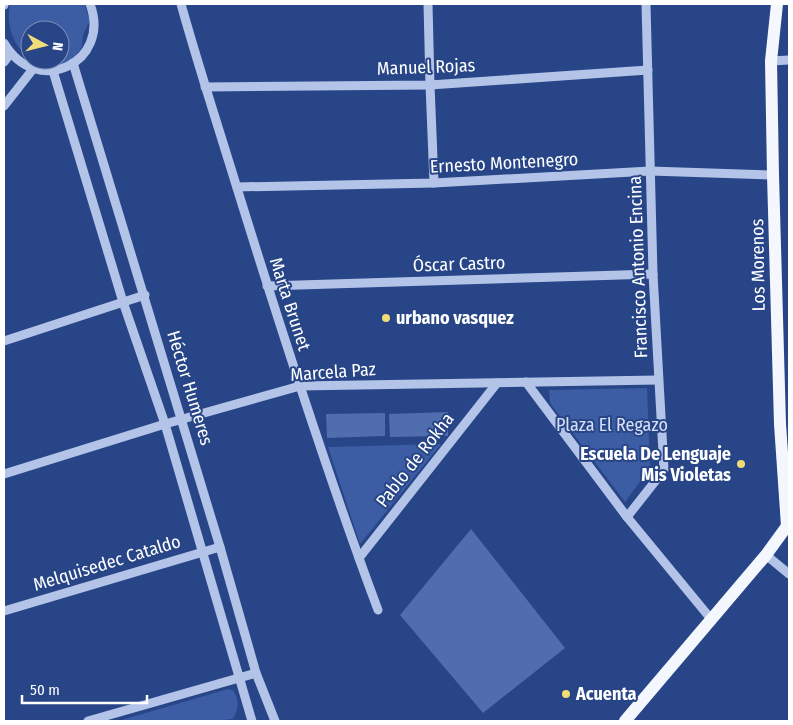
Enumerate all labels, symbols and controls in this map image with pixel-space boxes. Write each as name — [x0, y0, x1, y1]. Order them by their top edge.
north arrow — [20, 20, 70, 70]
text: N — [48, 41, 66, 52]
street label: Manuel Rojas — [376, 54, 476, 80]
street label: Ernesto Montenegro — [429, 148, 579, 178]
street label: Francisco Antonio Encina — [624, 175, 652, 358]
street label: Los Morenos — [746, 218, 770, 311]
street label: Óscar Castro — [412, 251, 506, 277]
street label: Marta Brunet — [265, 255, 315, 353]
place label: urbano vasquez — [396, 307, 514, 329]
marker: urbano vasquez — [380, 312, 392, 324]
street label: Héctor Humeres — [162, 328, 218, 448]
street label: Marcela Paz — [289, 358, 377, 386]
street label: Pablo de Rokha — [371, 408, 459, 512]
park label: Plaza El Regazo — [556, 414, 668, 436]
place label: Escuela De Lenguaje Mis Violetas — [580, 443, 731, 486]
marker: Escuela De Lenguaje Mis Violetas — [735, 458, 747, 470]
street label: Melquisedec Cataldo — [31, 530, 183, 596]
scale bar — [22, 672, 148, 704]
text: 50 m — [30, 681, 60, 699]
place label: Acuenta — [575, 683, 637, 705]
marker: Acuenta — [560, 688, 572, 700]

